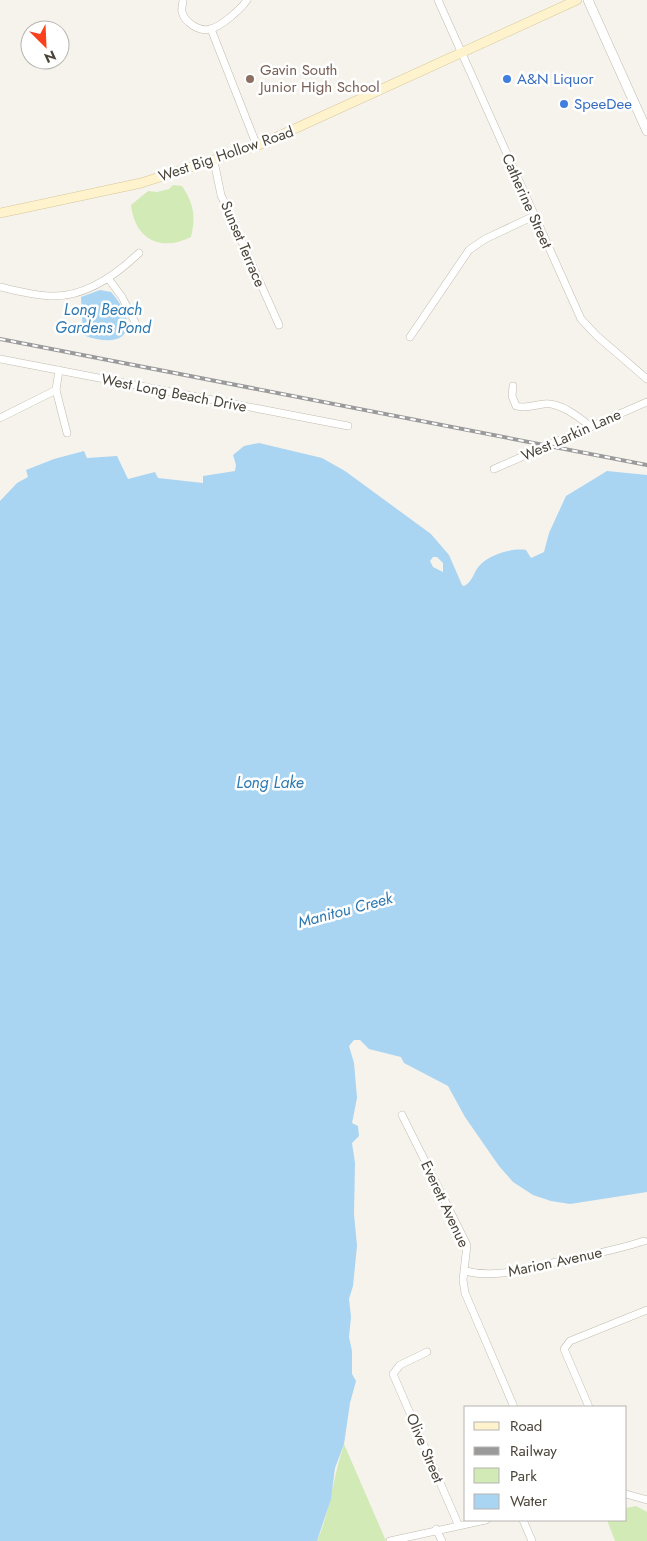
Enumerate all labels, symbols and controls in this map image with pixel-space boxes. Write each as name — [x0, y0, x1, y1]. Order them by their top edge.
north arrow — [20, 20, 70, 70]
text: N — [41, 45, 59, 68]
place label: Gavin South Junior High School — [258, 59, 380, 98]
place label: A&N Liquor — [517, 68, 594, 90]
marker: Gavin South Junior High School — [244, 73, 256, 85]
marker: A&N Liquor — [501, 73, 513, 85]
place label: SpeeDee — [574, 93, 632, 115]
marker: SpeeDee — [558, 98, 570, 110]
street label: West Big Hollow Road — [155, 121, 297, 187]
street label: Catherine Street — [496, 150, 558, 252]
street label: Sunset Terrace — [215, 198, 271, 291]
water label: Long Beach Gardens Pond — [55, 298, 152, 339]
street label: West Long Beach Drive — [99, 368, 249, 418]
street label: West Larkin Lane — [518, 403, 625, 467]
water label: Long Lake — [236, 771, 304, 794]
water label: Manitou Creek — [295, 886, 396, 934]
street label: Everett Avenue — [415, 1157, 475, 1251]
street label: Marion Avenue — [506, 1241, 604, 1283]
legend — [464, 1406, 627, 1521]
street label: Olive Street — [400, 1410, 450, 1487]
text: Road — [510, 1415, 542, 1437]
text: Railway — [510, 1440, 557, 1462]
text: Park — [510, 1465, 537, 1487]
text: Water — [510, 1490, 548, 1512]

